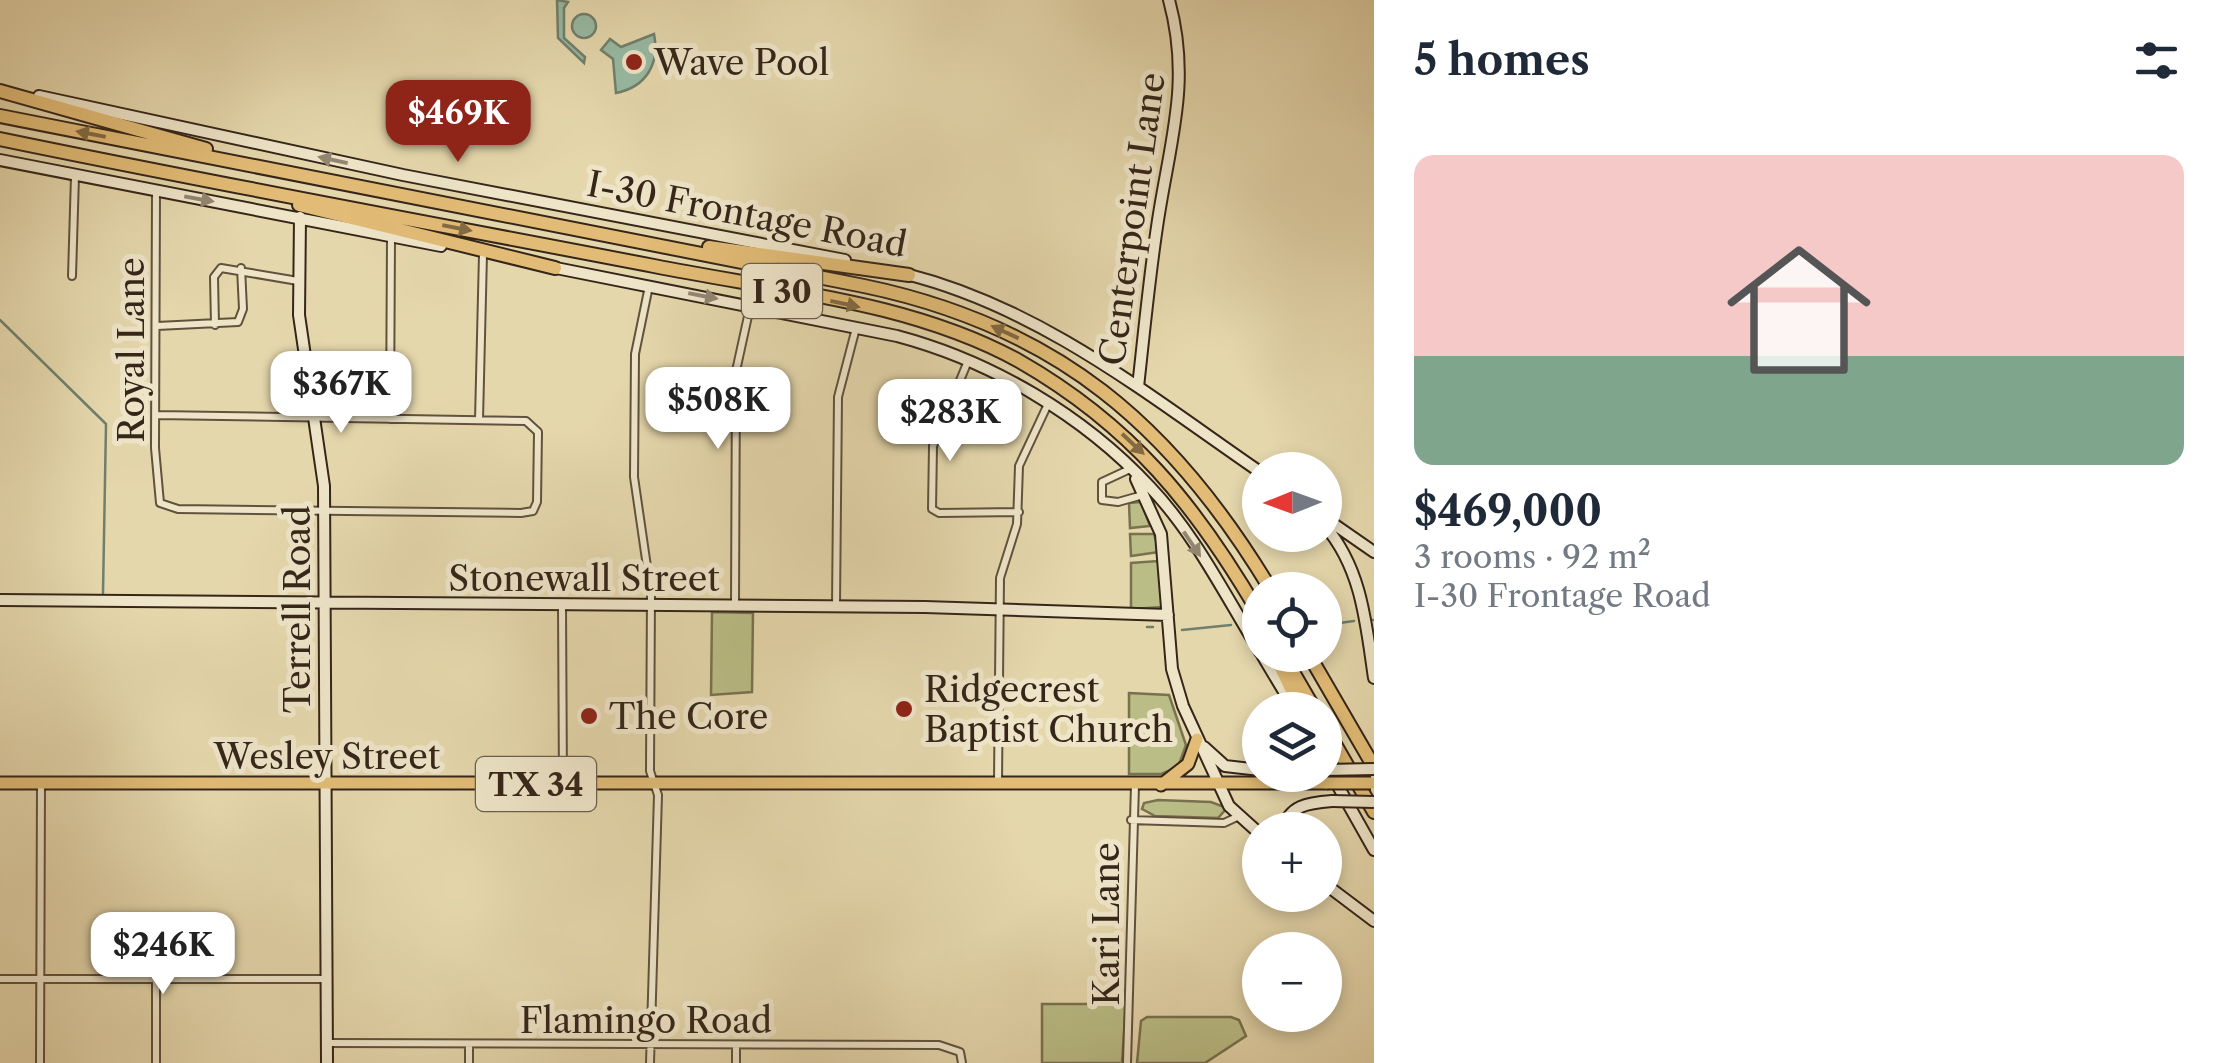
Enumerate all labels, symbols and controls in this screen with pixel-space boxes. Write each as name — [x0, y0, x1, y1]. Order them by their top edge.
icon: filters — [2129, 33, 2184, 88]
text: 5 homes — [1414, 34, 1590, 86]
place label: Wave Pool — [653, 41, 829, 84]
marker: Wave Pool — [623, 51, 645, 73]
street label: Centerpoint Lane — [1090, 70, 1174, 368]
pin: $469K — [388, 80, 528, 165]
text: $469K — [408, 93, 508, 132]
one-way arrow — [75, 126, 106, 142]
one-way arrow — [317, 152, 348, 168]
street label: I-30 Frontage Road — [584, 162, 910, 266]
one-way arrow — [183, 192, 215, 207]
icon: home — [1709, 220, 1889, 400]
one-way arrow — [442, 221, 473, 237]
street label: Royal Lane — [110, 257, 153, 443]
road number: I 30 — [742, 264, 822, 318]
one-way arrow — [688, 289, 719, 305]
one-way arrow — [830, 297, 861, 312]
one-way arrow — [990, 323, 1019, 340]
pin: $367K — [271, 351, 411, 436]
text: $367K — [293, 364, 389, 403]
pin: $508K — [648, 367, 788, 452]
pin: $283K — [880, 379, 1020, 464]
text: $508K — [667, 380, 769, 419]
text: $283K — [900, 392, 1000, 431]
one-way arrow — [1120, 432, 1145, 454]
north arrow — [1242, 452, 1342, 552]
map controls — [1242, 452, 1342, 1032]
text: $469,000 — [1414, 485, 1602, 537]
street label: Terrell Road — [276, 505, 319, 713]
one-way arrow — [1182, 530, 1201, 557]
text: 3 rooms · 92 m² — [1414, 537, 1651, 576]
street label: Stonewall Street — [448, 557, 720, 600]
button: locate — [1242, 572, 1342, 672]
text: I-30 Frontage Road — [1414, 576, 1711, 615]
place label: Ridgecrest Baptist Church — [924, 668, 1173, 751]
button: layers — [1242, 692, 1342, 792]
place label: The Core — [609, 695, 768, 738]
marker: Ridgecrest Baptist Church — [893, 698, 915, 720]
marker: The Core — [578, 705, 600, 727]
street label: Wesley Street — [213, 735, 441, 778]
road number: TX 34 — [476, 757, 596, 811]
button: + — [1242, 812, 1342, 912]
street label: Kari Lane — [1085, 842, 1128, 1006]
pin: $246K — [93, 912, 233, 997]
text: $246K — [113, 925, 213, 964]
button: − — [1242, 932, 1342, 1032]
street label: Flamingo Road — [520, 999, 772, 1042]

